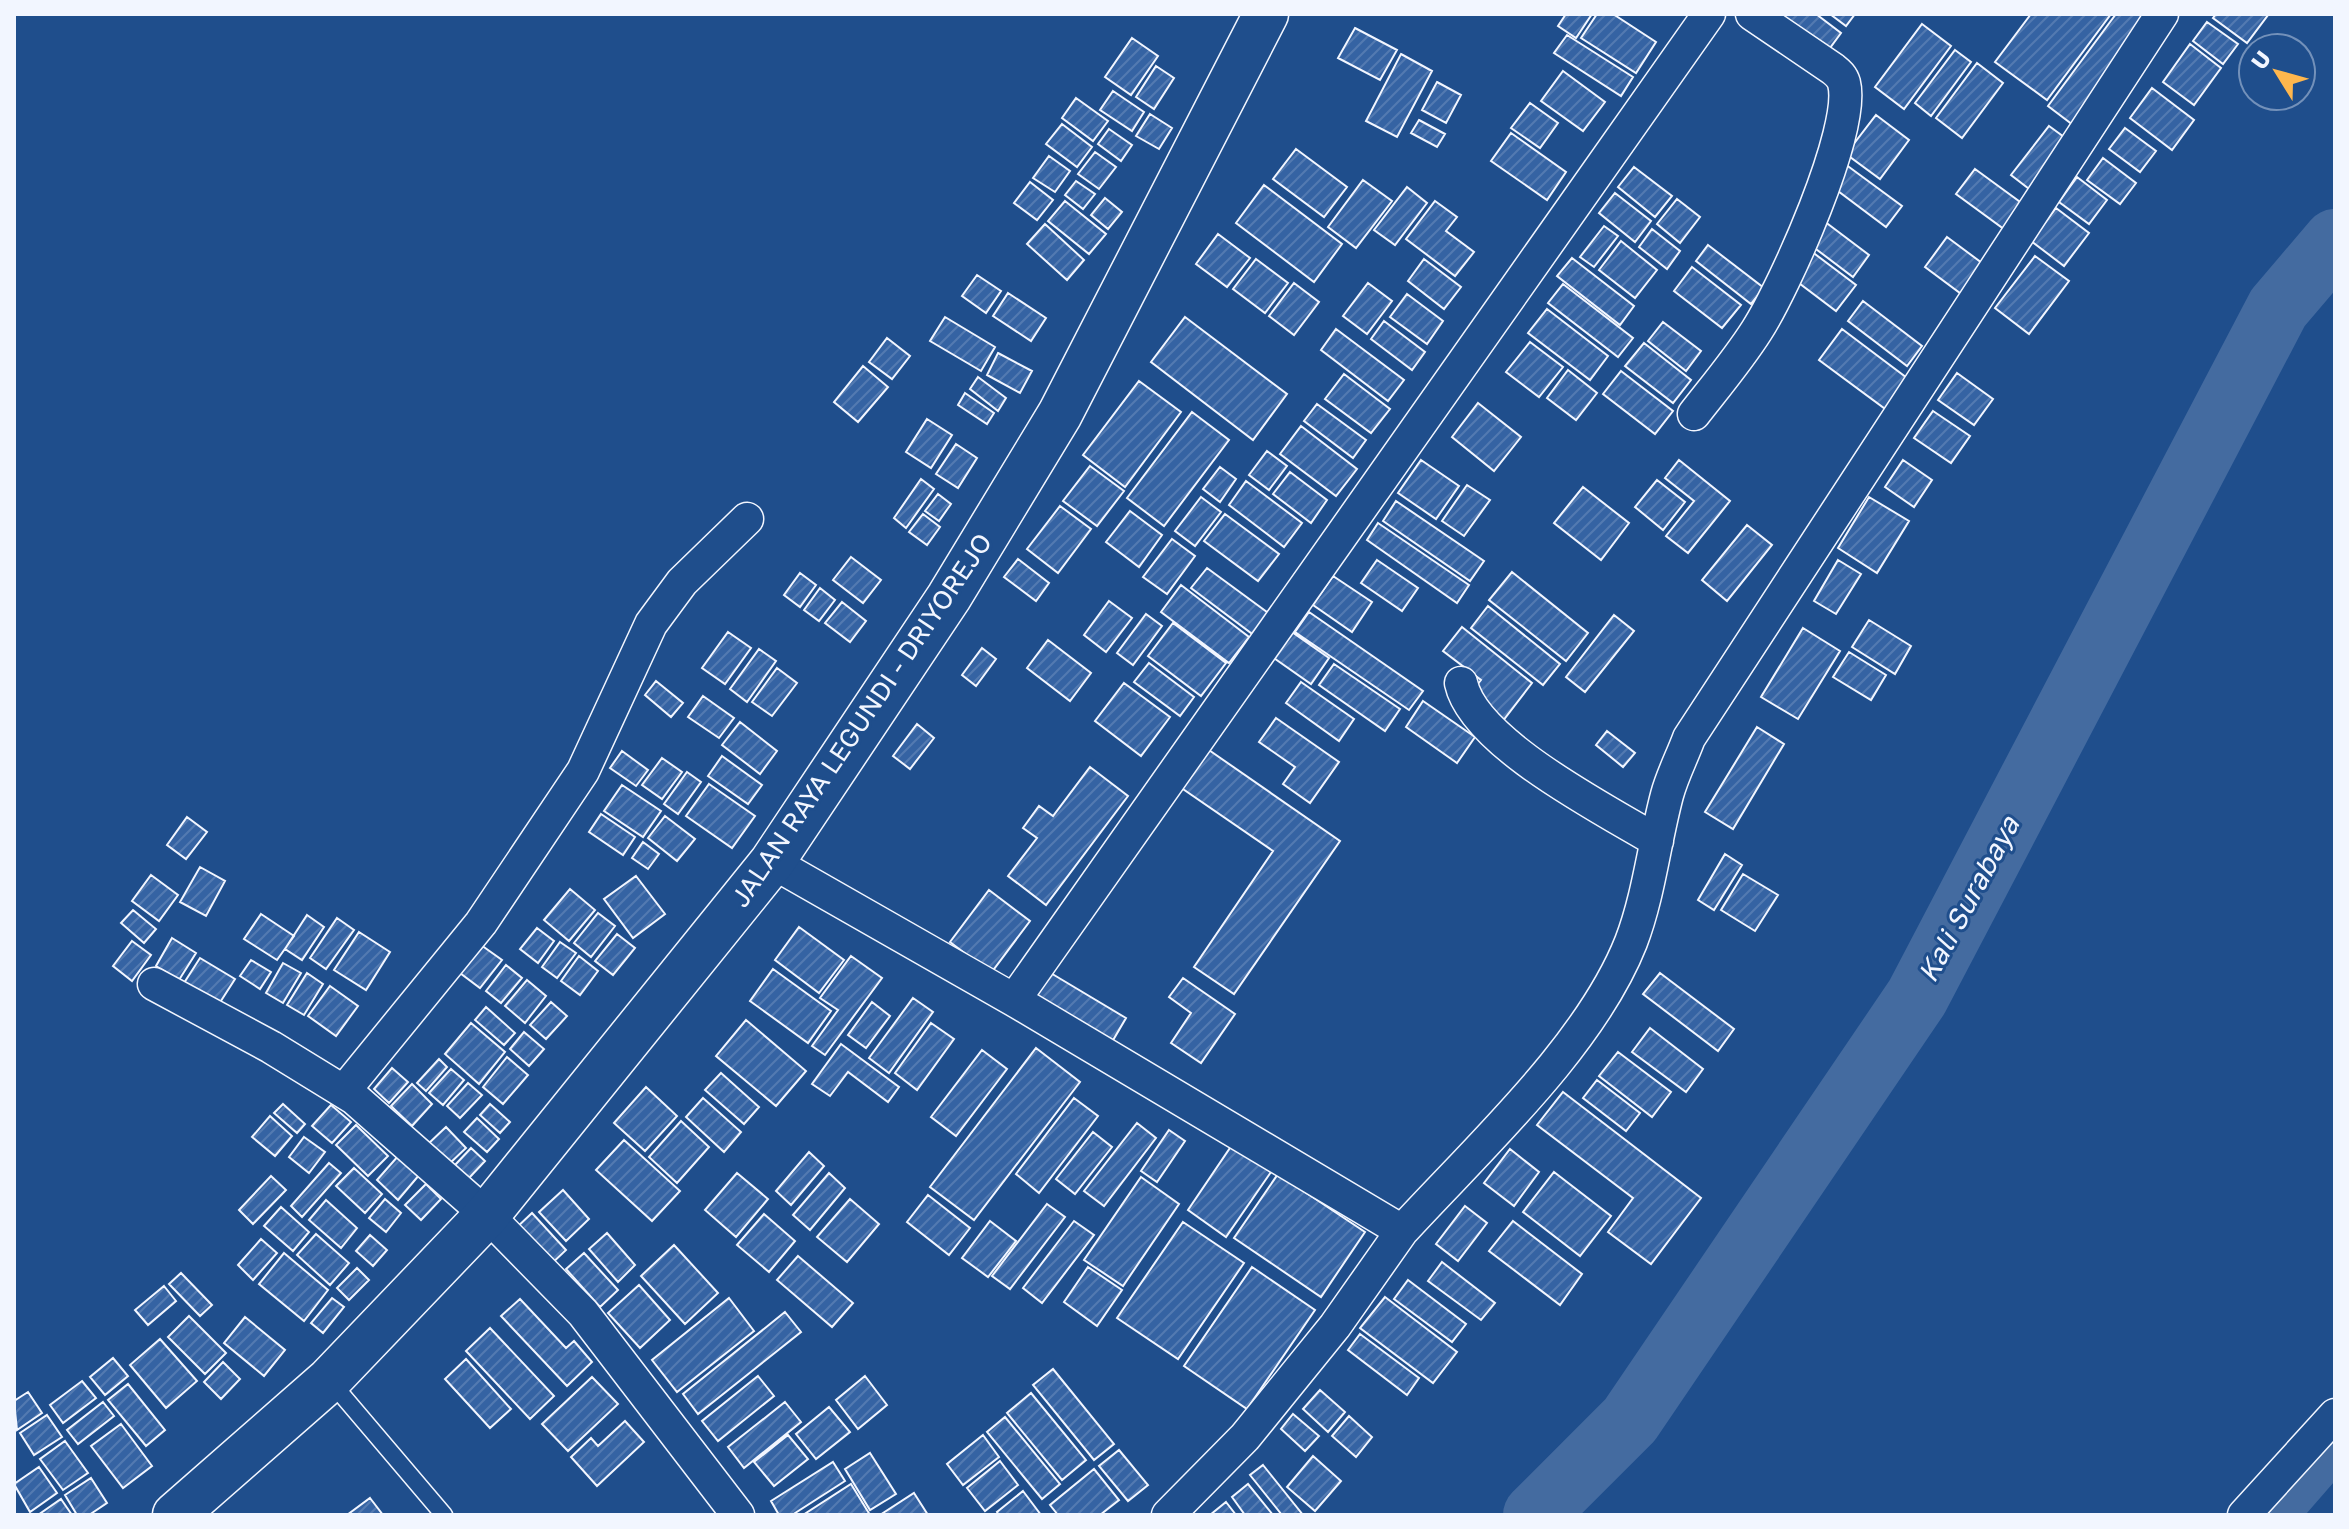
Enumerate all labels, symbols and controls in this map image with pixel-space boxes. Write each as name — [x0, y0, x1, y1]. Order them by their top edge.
north arrow — [2237, 32, 2317, 112]
text: U — [2245, 45, 2276, 74]
street label: JALAN RAYA LEGUNDI - DRIYOREJO — [724, 527, 998, 913]
water label: Kali Surabaya — [1911, 810, 2026, 987]

